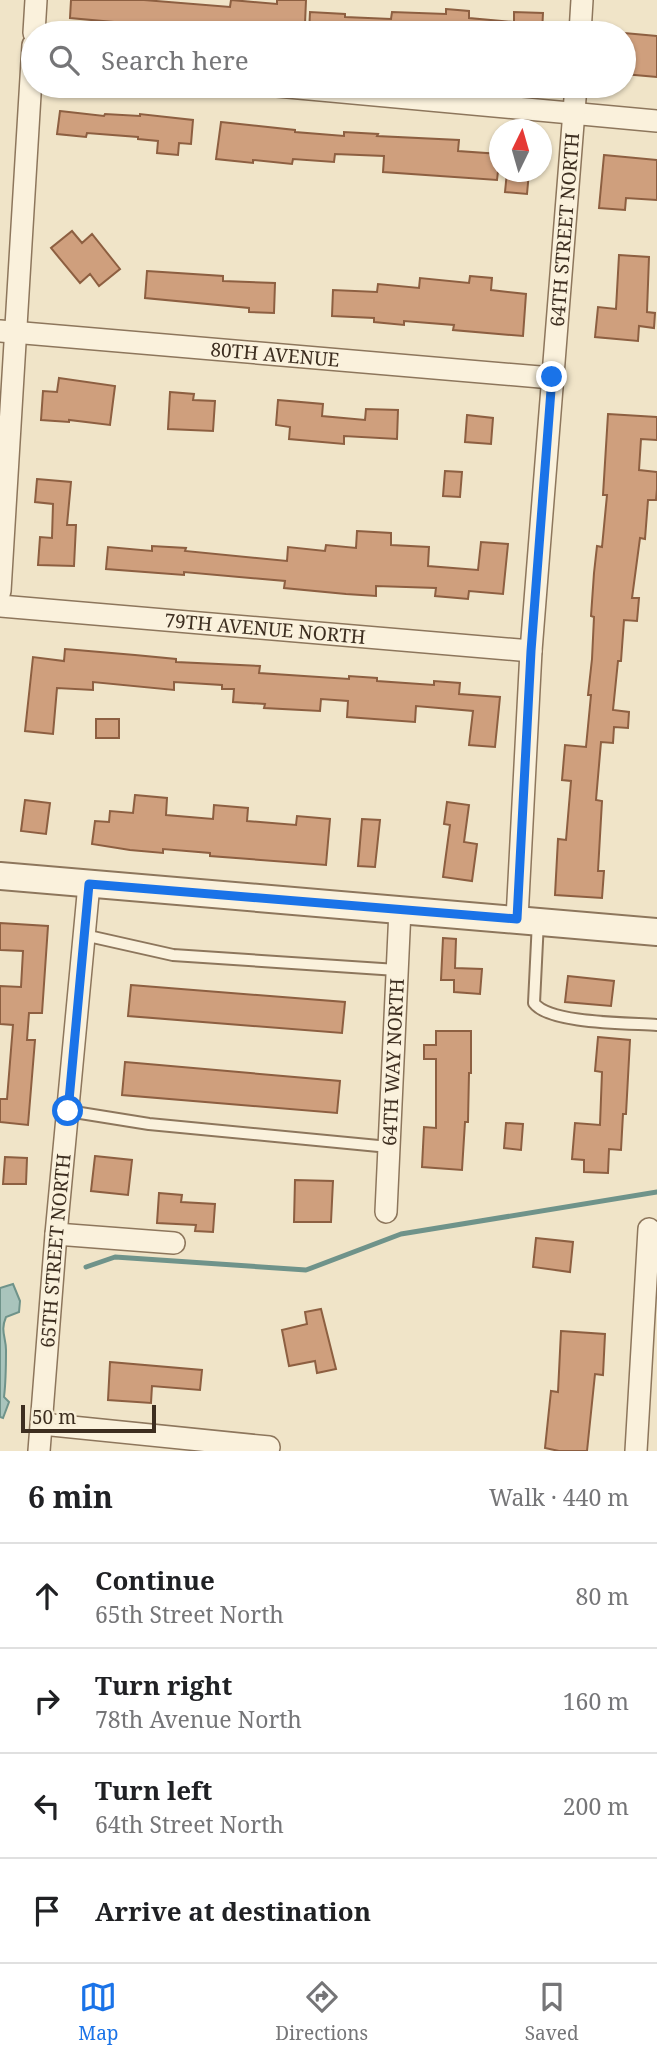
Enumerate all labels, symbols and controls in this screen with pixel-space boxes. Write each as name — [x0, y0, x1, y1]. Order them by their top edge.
search box — [21, 21, 636, 98]
icon: search — [45, 41, 83, 79]
text: Search here — [101, 42, 249, 78]
north arrow — [489, 119, 552, 182]
street label: 64TH STREET NORTH — [544, 132, 585, 328]
street label: 80TH AVENUE — [209, 336, 341, 373]
route end — [536, 361, 567, 392]
street label: 79TH AVENUE NORTH — [163, 607, 367, 650]
street label: 64TH WAY NORTH — [376, 978, 410, 1147]
route start — [52, 1095, 83, 1126]
street label: 65TH STREET NORTH — [34, 1152, 77, 1349]
scale bar — [21, 1402, 156, 1434]
text: 50 m — [32, 1404, 76, 1430]
text: 6 min — [28, 1476, 113, 1517]
text: Walk · 440 m — [489, 1481, 629, 1513]
text: Continue — [95, 1562, 215, 1598]
icon: ahead — [28, 1577, 66, 1615]
text: 80 m — [576, 1580, 629, 1612]
text: 65th Street North — [95, 1598, 284, 1630]
text: Turn right — [95, 1667, 232, 1703]
icon: right — [28, 1682, 66, 1720]
text: 160 m — [563, 1685, 629, 1717]
text: 78th Avenue North — [95, 1703, 302, 1735]
text: Turn left — [95, 1772, 212, 1808]
icon: left — [28, 1787, 66, 1825]
text: 200 m — [563, 1790, 629, 1822]
text: 64th Street North — [95, 1808, 284, 1840]
icon: arrive — [28, 1892, 66, 1930]
text: Arrive at destination — [95, 1893, 371, 1929]
tab: Map — [78, 1978, 119, 2046]
tab: Directions — [275, 1978, 368, 2046]
tab: Saved — [525, 1978, 579, 2046]

